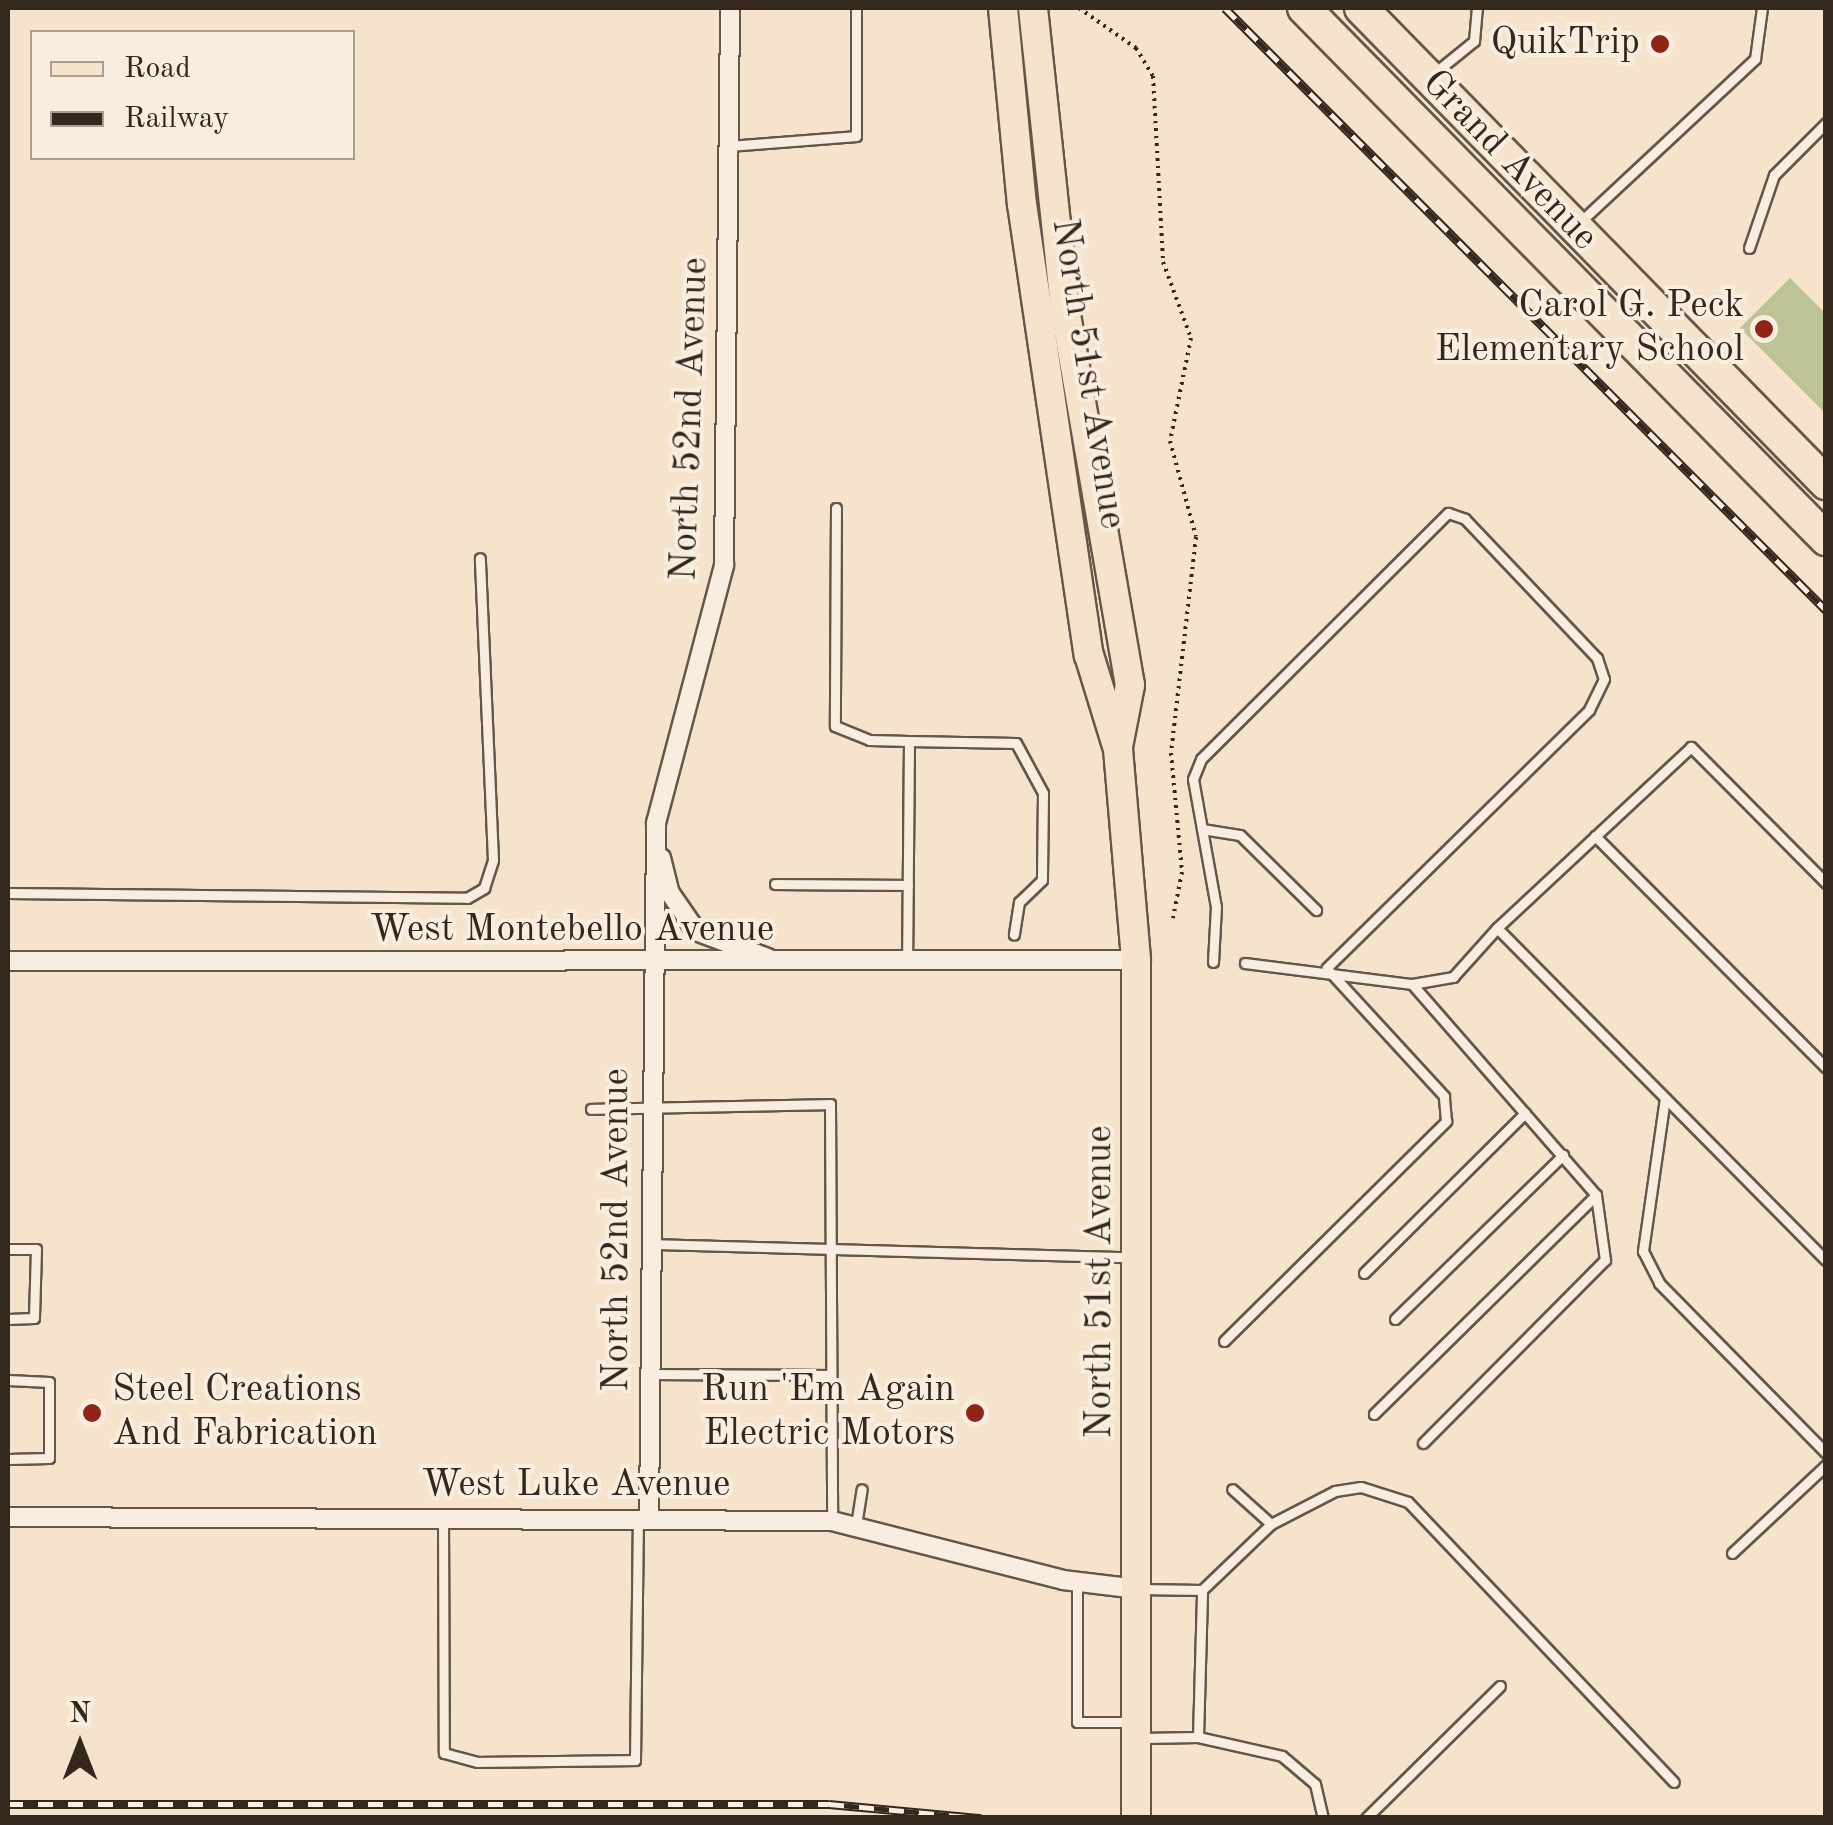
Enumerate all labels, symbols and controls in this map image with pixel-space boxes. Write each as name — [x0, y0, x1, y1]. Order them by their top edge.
place label: QuikTrip — [1490, 21, 1640, 67]
legend — [30, 30, 355, 160]
marker: QuikTrip — [1649, 33, 1671, 55]
text: Road — [124, 54, 191, 84]
street label: Grand Avenue — [1412, 61, 1606, 261]
text: Railway — [124, 104, 229, 134]
street label: North 51st Avenue — [1040, 216, 1134, 532]
street label: North 52nd Avenue — [663, 256, 719, 582]
place label: Carol G. Peck Elementary School — [1435, 284, 1744, 373]
marker: Carol G. Peck Elementary School — [1753, 318, 1775, 340]
street label: West Montebello Avenue — [370, 908, 774, 954]
street label: North 52nd Avenue — [595, 1068, 641, 1392]
street label: North 51st Avenue — [1078, 1125, 1124, 1439]
place label: Steel Creations And Fabrication — [112, 1368, 378, 1458]
place label: Run 'Em Again Electric Motors — [701, 1368, 955, 1458]
marker: Steel Creations And Fabrication — [81, 1402, 103, 1424]
marker: Run 'Em Again Electric Motors — [964, 1402, 986, 1424]
street label: West Luke Avenue — [421, 1463, 731, 1509]
north arrow — [30, 1695, 130, 1795]
text: N — [69, 1701, 91, 1729]

